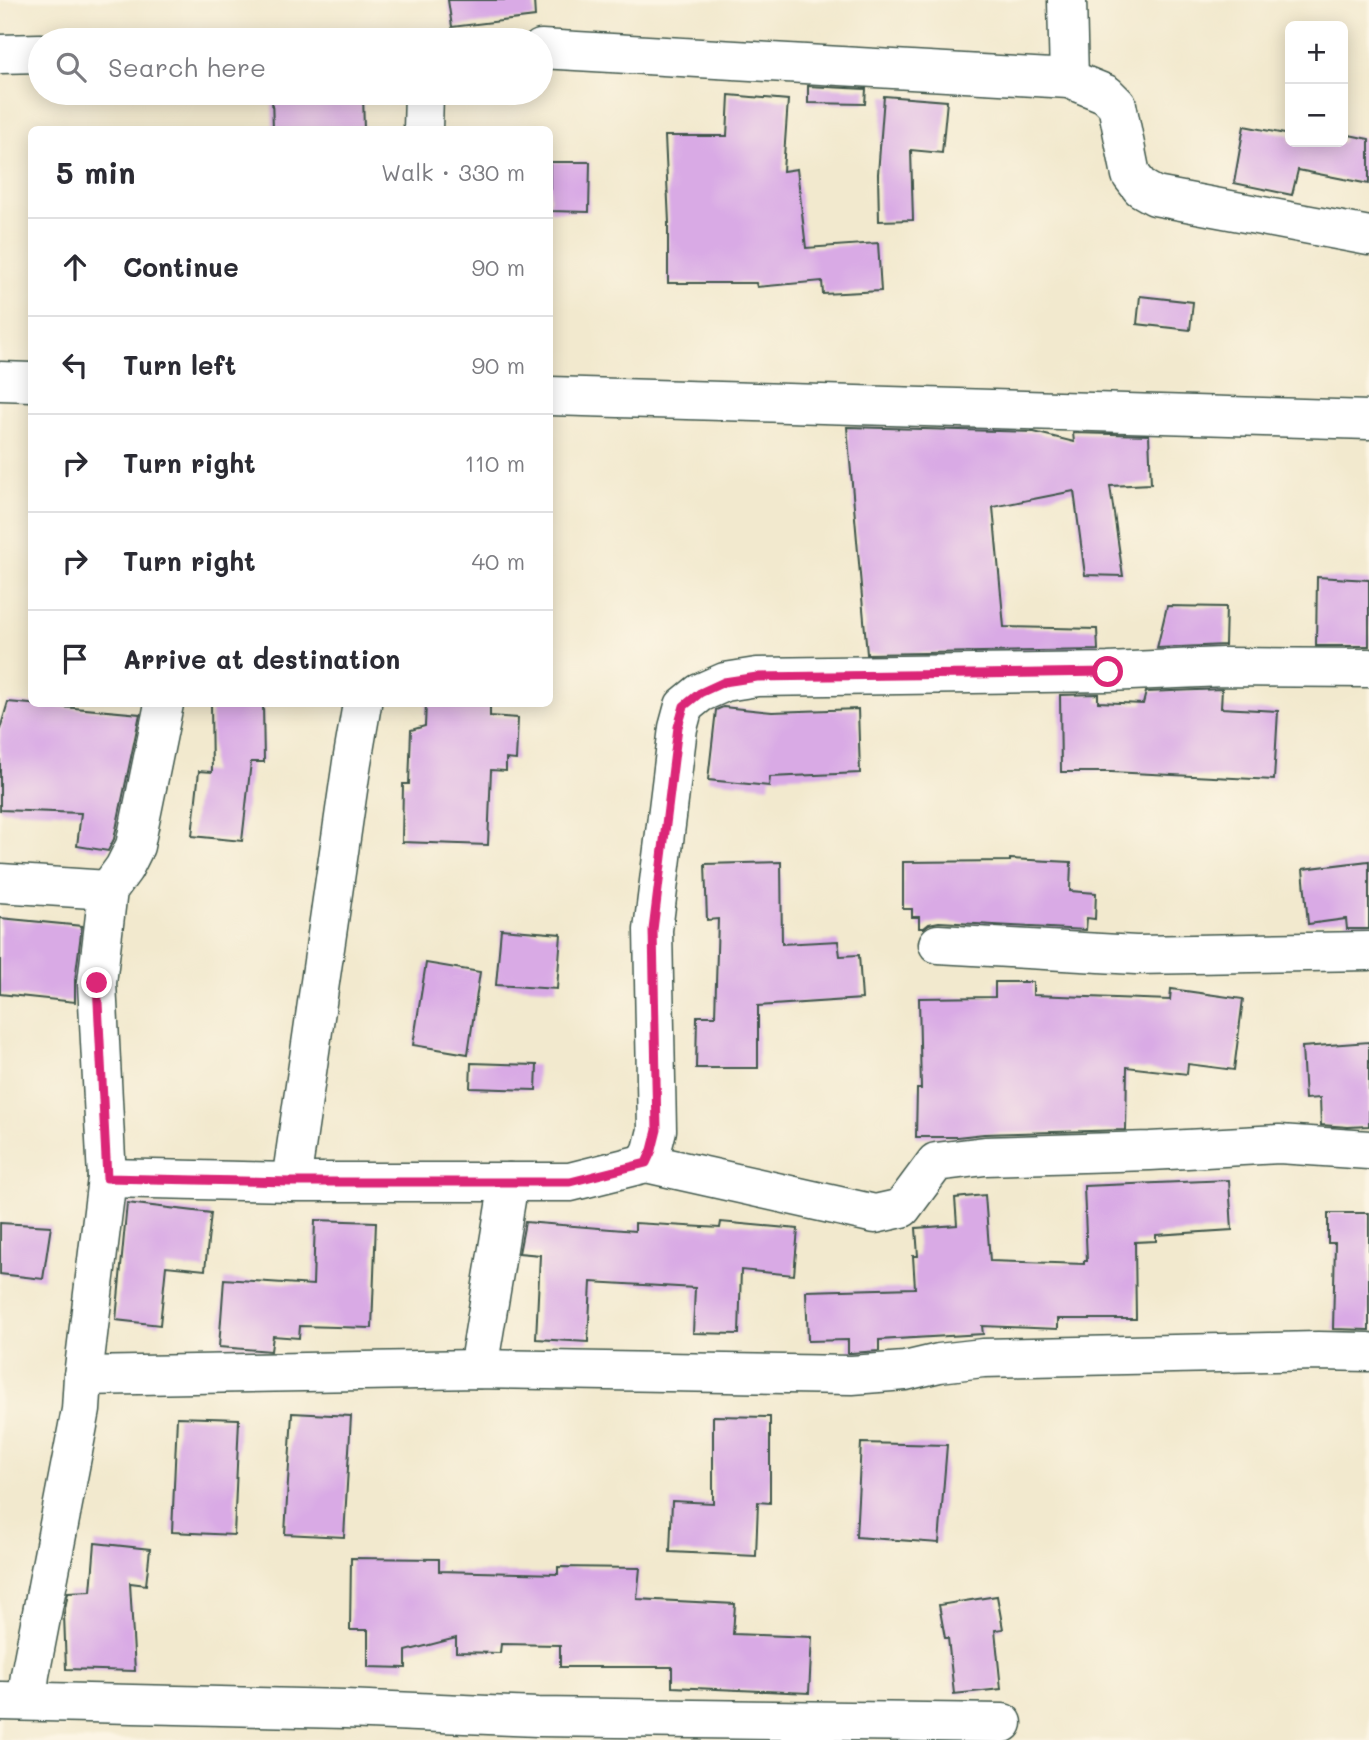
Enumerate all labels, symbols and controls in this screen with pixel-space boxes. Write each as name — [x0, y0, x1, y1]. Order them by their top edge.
map controls — [1285, 21, 1348, 147]
button: + — [1285, 21, 1348, 84]
search box — [28, 28, 553, 105]
icon: search — [52, 48, 90, 86]
text: Search here — [108, 50, 266, 84]
button: − — [1285, 84, 1348, 147]
text: 5 min — [56, 152, 136, 192]
text: Walk · 330 m — [381, 157, 525, 187]
icon: ahead — [56, 248, 94, 286]
text: Continue — [123, 250, 239, 284]
text: 90 m — [472, 252, 525, 282]
icon: left — [56, 346, 94, 384]
text: Turn left — [123, 348, 236, 382]
text: 90 m — [472, 350, 525, 380]
icon: right — [56, 444, 94, 482]
text: Turn right — [123, 446, 256, 480]
text: 110 m — [465, 448, 525, 478]
icon: right — [56, 542, 94, 580]
text: Turn right — [123, 544, 256, 578]
text: 40 m — [472, 546, 525, 576]
icon: arrive — [56, 640, 94, 678]
text: Arrive at destination — [123, 642, 400, 676]
route start — [1092, 656, 1123, 687]
route end — [81, 967, 112, 998]

